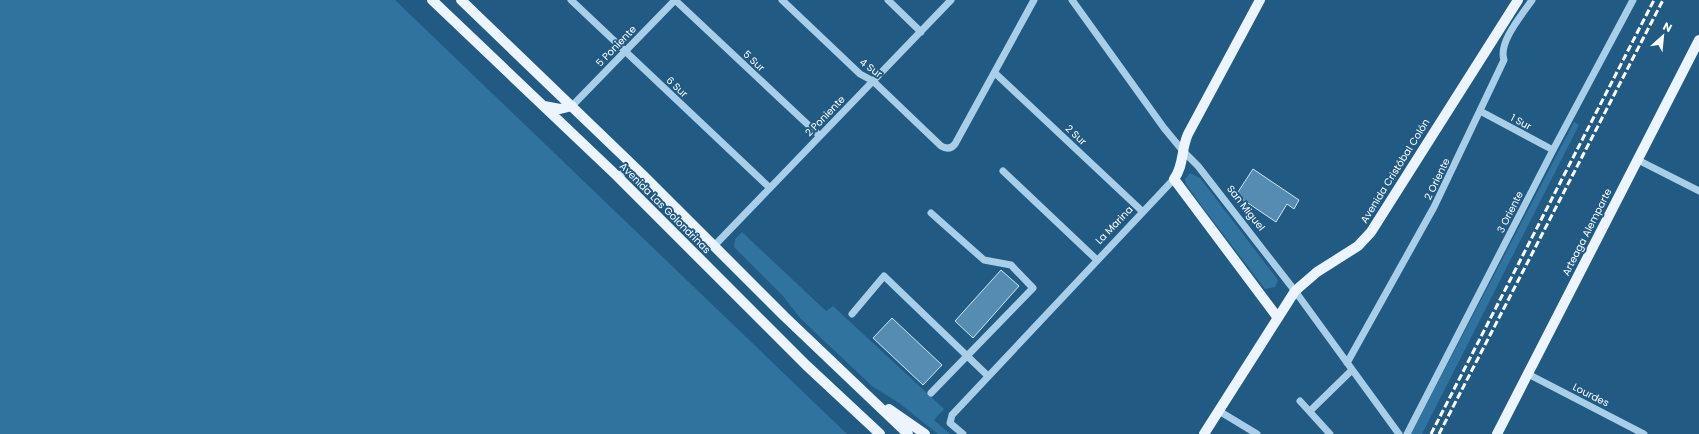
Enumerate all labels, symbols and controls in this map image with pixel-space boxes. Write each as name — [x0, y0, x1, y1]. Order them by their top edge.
north arrow — [1643, 16, 1683, 56]
text: N — [1660, 18, 1675, 36]
street label: 5 Poniente — [592, 22, 640, 70]
street label: 5 Sur — [740, 47, 768, 75]
street label: 4 Sur — [856, 55, 886, 82]
street label: 6 Sur — [663, 73, 691, 101]
street label: 2 Poniente — [802, 92, 848, 140]
street label: 1 Sur — [1508, 110, 1534, 134]
street label: Avenida Cristóbal Colón — [1357, 116, 1433, 226]
street label: 2 Sur — [1062, 121, 1090, 149]
street label: 2 Oriente — [1420, 156, 1454, 202]
street label: Avenida Las Golondrinas — [616, 159, 714, 257]
street label: San Miguel — [1223, 182, 1269, 234]
street label: Arteaga Alemparte — [1559, 186, 1615, 278]
street label: 3 Oriente — [1493, 189, 1527, 235]
street label: La Marina — [1092, 202, 1136, 248]
street label: Lourdes — [1570, 379, 1612, 411]

